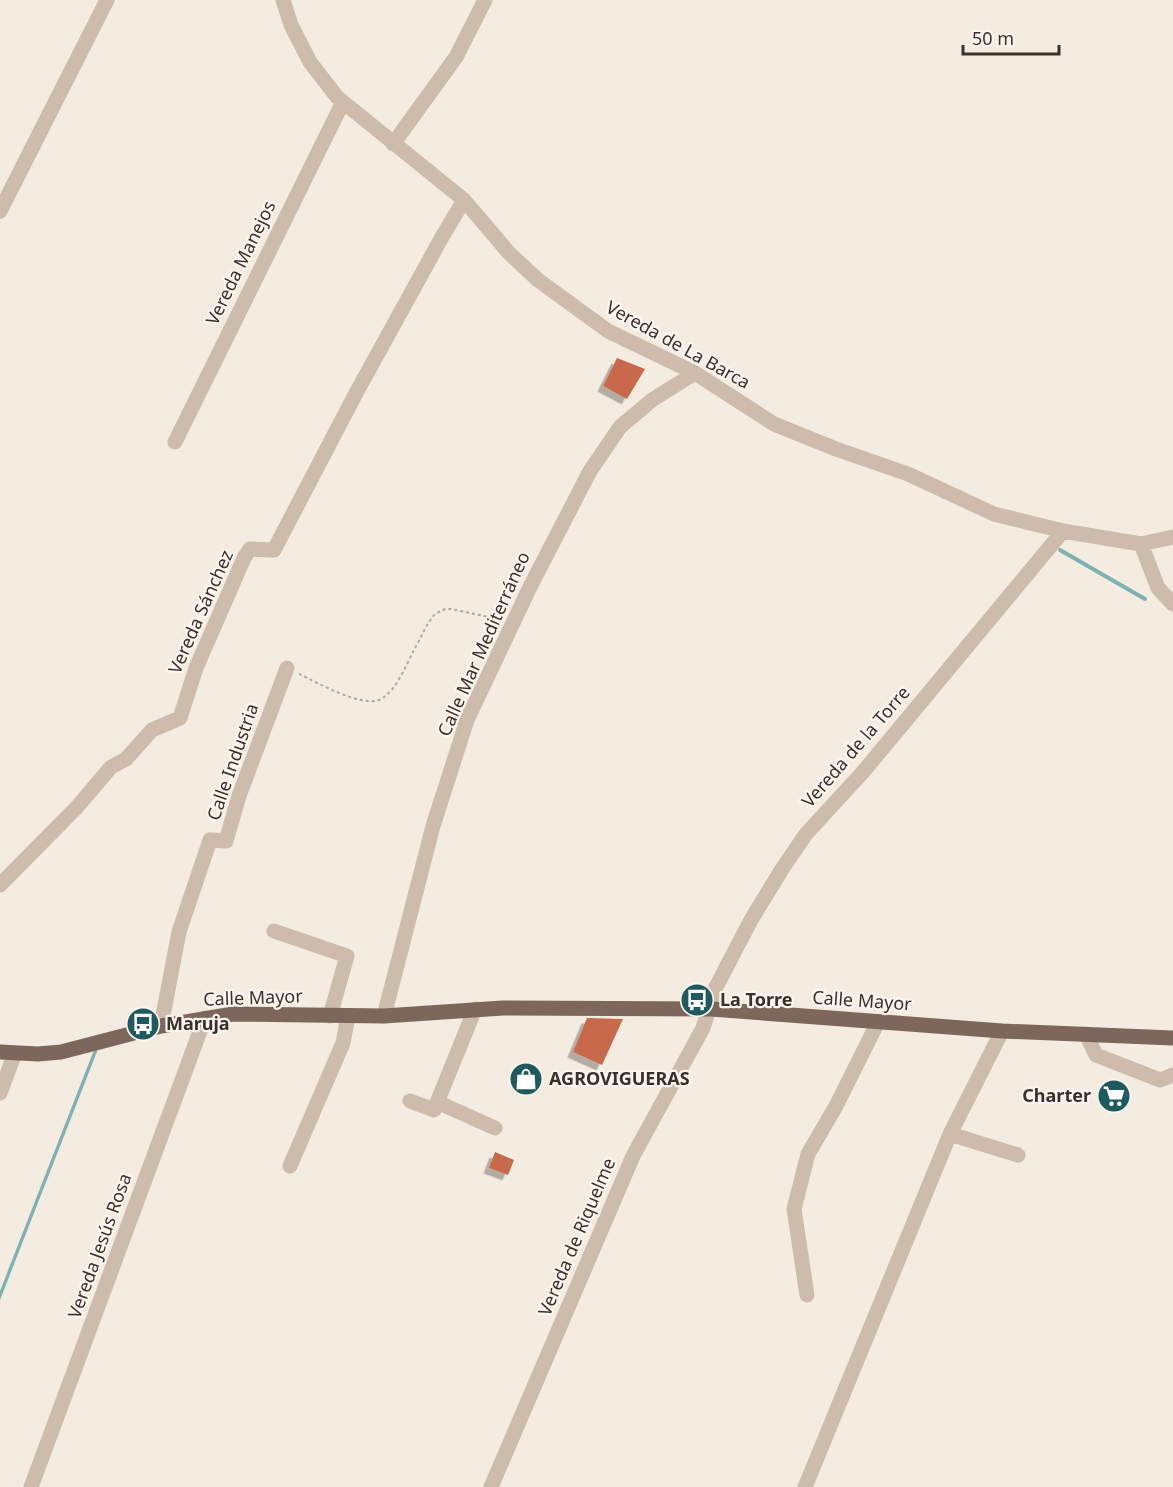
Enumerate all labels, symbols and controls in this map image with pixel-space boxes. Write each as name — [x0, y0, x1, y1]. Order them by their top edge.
scale bar — [963, 18, 1059, 56]
text: 50 m — [972, 26, 1014, 50]
street label: Vereda Manejos — [200, 196, 281, 329]
street label: Vereda de La Barca — [602, 295, 755, 394]
street label: Vereda Sánchez — [162, 546, 238, 677]
street label: Calle Mar Mediterráneo — [432, 547, 535, 740]
street label: Vereda de la Torre — [796, 681, 915, 812]
street label: Calle Industria — [201, 700, 263, 823]
bus stop icon: La Torre — [679, 982, 715, 1018]
street label: Calle Mayor — [203, 983, 304, 1011]
street label: Calle Mayor — [812, 985, 913, 1015]
place label: La Torre — [720, 987, 792, 1011]
bus stop icon: Maruja — [125, 1006, 161, 1042]
place label: Maruja — [166, 1011, 230, 1035]
shop icon: AGROVIGUERAS — [508, 1061, 544, 1097]
place label: AGROVIGUERAS — [549, 1066, 690, 1090]
supermarket icon: Charter — [1096, 1078, 1132, 1114]
place label: Charter — [1022, 1083, 1091, 1107]
street label: Vereda de Riquelme — [532, 1154, 620, 1319]
street label: Vereda Jesús Rosa — [62, 1170, 136, 1321]

